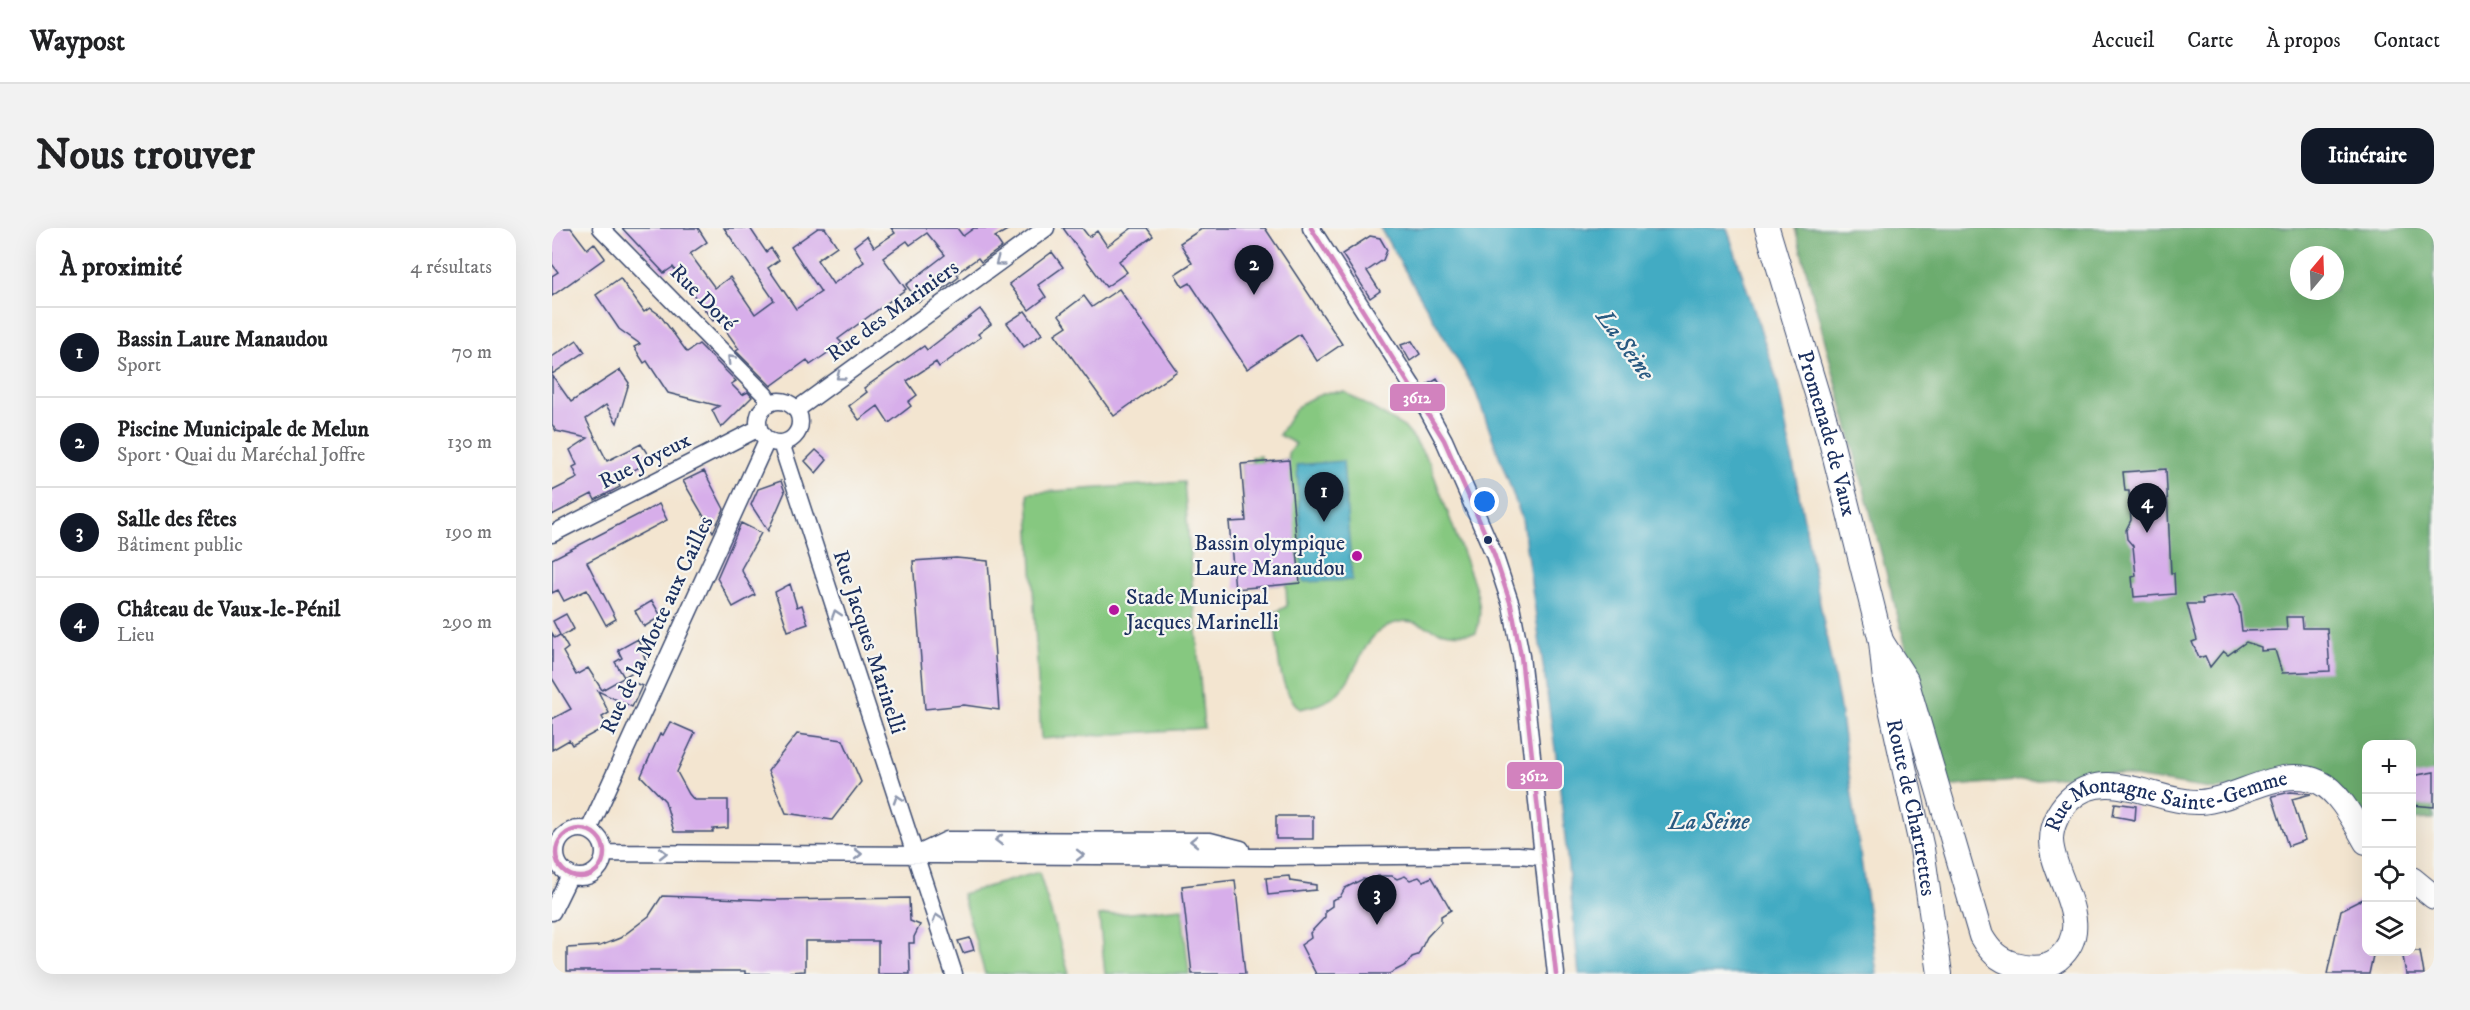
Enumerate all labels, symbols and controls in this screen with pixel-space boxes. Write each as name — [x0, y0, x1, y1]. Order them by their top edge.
text: Waypost — [30, 24, 125, 59]
text: Accueil — [2092, 28, 2154, 54]
text: Carte — [2187, 28, 2233, 54]
text: À propos — [2266, 28, 2341, 54]
text: Contact — [2374, 28, 2440, 54]
button: Itinéraire — [2301, 128, 2434, 184]
text: Nous trouver — [36, 130, 255, 182]
pin: 2 — [1234, 245, 1274, 295]
north arrow — [2290, 246, 2344, 300]
text: À proximité — [60, 251, 182, 284]
street label: Rue des Mariniers — [822, 254, 964, 368]
text: 4 résultats — [410, 255, 492, 280]
one-way arrow — [994, 255, 1005, 266]
street label: Rue Doré — [664, 259, 742, 337]
water label: La Seine — [1588, 302, 1661, 387]
text: Bassin Laure Manaudou — [117, 326, 328, 353]
text: 1 — [76, 340, 83, 365]
text: 70 m — [451, 340, 492, 365]
street label: Promenade de Vaux — [1791, 347, 1863, 519]
text: Sport — [117, 353, 161, 378]
one-way arrow — [727, 356, 738, 366]
one-way arrow — [836, 369, 847, 380]
line badge: 3612 — [1389, 383, 1446, 412]
text: 3612 — [1403, 388, 1432, 408]
text: Piscine Municipale de Melun — [117, 416, 369, 443]
street label: Rue Joyeux — [595, 426, 695, 496]
text: 2 — [75, 430, 84, 455]
text: 130 m — [447, 430, 492, 455]
text: Sport · Quai du Maréchal Joffre — [117, 443, 365, 468]
pin: 1 — [1304, 472, 1344, 522]
pin: 4 — [2128, 484, 2166, 533]
your location — [1470, 487, 1499, 516]
text: Salle des fêtes — [117, 506, 237, 533]
street label: Rue de la Motte aux Cailles — [595, 512, 719, 738]
text: 3 — [76, 520, 83, 545]
text: 190 m — [445, 520, 492, 545]
place label: Bassin olympique Laure Manaudou — [1194, 530, 1345, 582]
text: Bâtiment public — [117, 533, 243, 558]
unlabelled marker — [1482, 534, 1494, 546]
street label: Rue Jacques Marinelli — [827, 547, 911, 737]
marker: Bassin olympique Laure Manaudou — [1350, 549, 1364, 563]
place label: Stade Municipal Jacques Marinelli — [1124, 584, 1279, 636]
text: Château de Vaux-le-Pénil — [117, 596, 340, 623]
marker: Stade Municipal Jacques Marinelli — [1107, 603, 1121, 617]
one-way arrow — [831, 609, 844, 620]
text: 4 — [74, 610, 85, 635]
text: 290 m — [442, 610, 492, 635]
text: Lieu — [117, 623, 155, 648]
street label: Route de Chartrettes — [1880, 716, 1942, 898]
map controls — [2362, 740, 2416, 956]
button: + — [2362, 740, 2416, 794]
line badge: 3612 — [1506, 761, 1563, 790]
street label: Rue Montagne Sainte-Gemme — [2039, 764, 2289, 835]
text: 3612 — [1520, 766, 1549, 786]
one-way arrow — [892, 794, 905, 805]
button: − — [2362, 794, 2416, 848]
water label: La Seine — [1667, 807, 1750, 837]
one-way arrow — [995, 834, 1004, 846]
one-way arrow — [1190, 834, 1199, 847]
one-way arrow — [658, 847, 667, 859]
one-way arrow — [853, 848, 862, 860]
button: locate — [2362, 848, 2416, 902]
one-way arrow — [1075, 849, 1084, 861]
pin: 3 — [1358, 876, 1396, 925]
button: layers — [2362, 902, 2416, 956]
one-way arrow — [931, 913, 944, 924]

